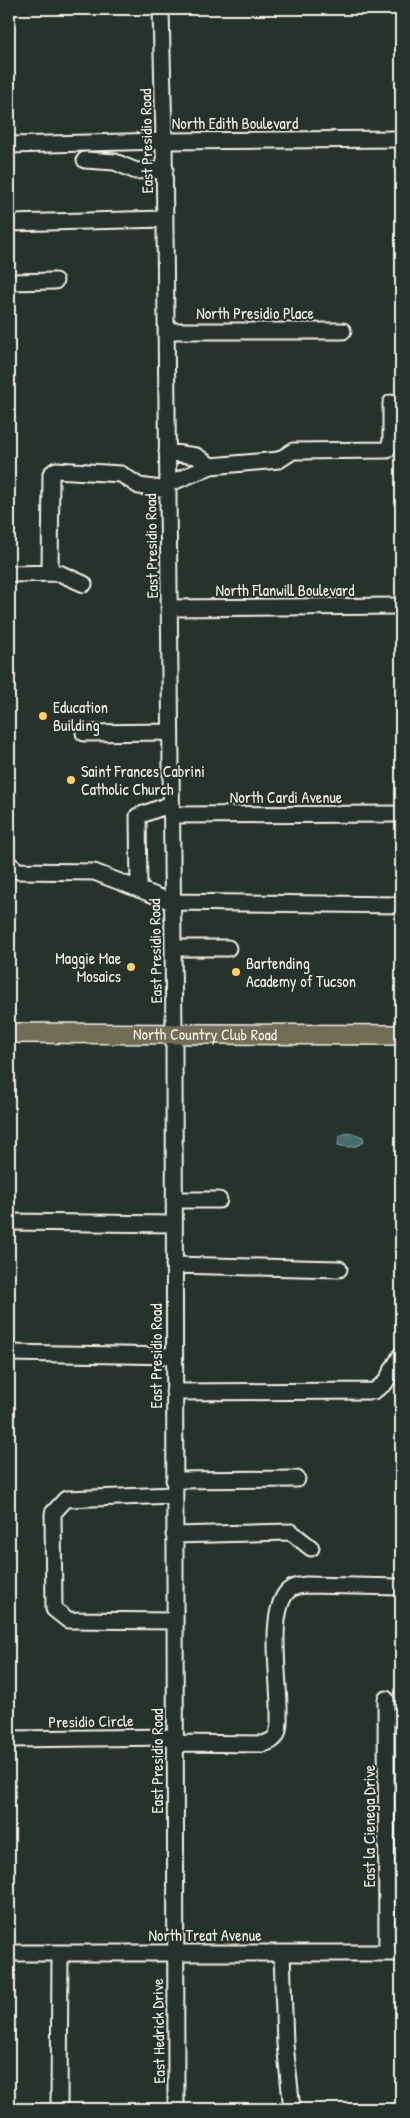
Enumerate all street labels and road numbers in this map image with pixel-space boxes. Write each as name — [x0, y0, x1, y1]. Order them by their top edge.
street label: East Presidio Road — [134, 88, 158, 194]
street label: North Edith Boulevard — [172, 112, 298, 134]
street label: North Presidio Place — [196, 302, 315, 324]
street label: East Presidio Road — [139, 493, 163, 599]
street label: North Flanwill Boulevard — [215, 579, 355, 601]
street label: North Cardi Avenue — [230, 786, 343, 808]
street label: East Presidio Road — [143, 898, 167, 1004]
street label: North Country Club Road — [133, 1023, 277, 1045]
street label: East Presidio Road — [145, 1304, 167, 1408]
street label: Presidio Circle — [48, 1709, 134, 1733]
street label: East Presidio Road — [146, 1709, 168, 1813]
street label: East la Cienega Drive — [358, 1764, 380, 1887]
street label: North Treat Avenue — [148, 1924, 262, 1946]
street label: East Hedrick Drive — [146, 1978, 170, 2084]

